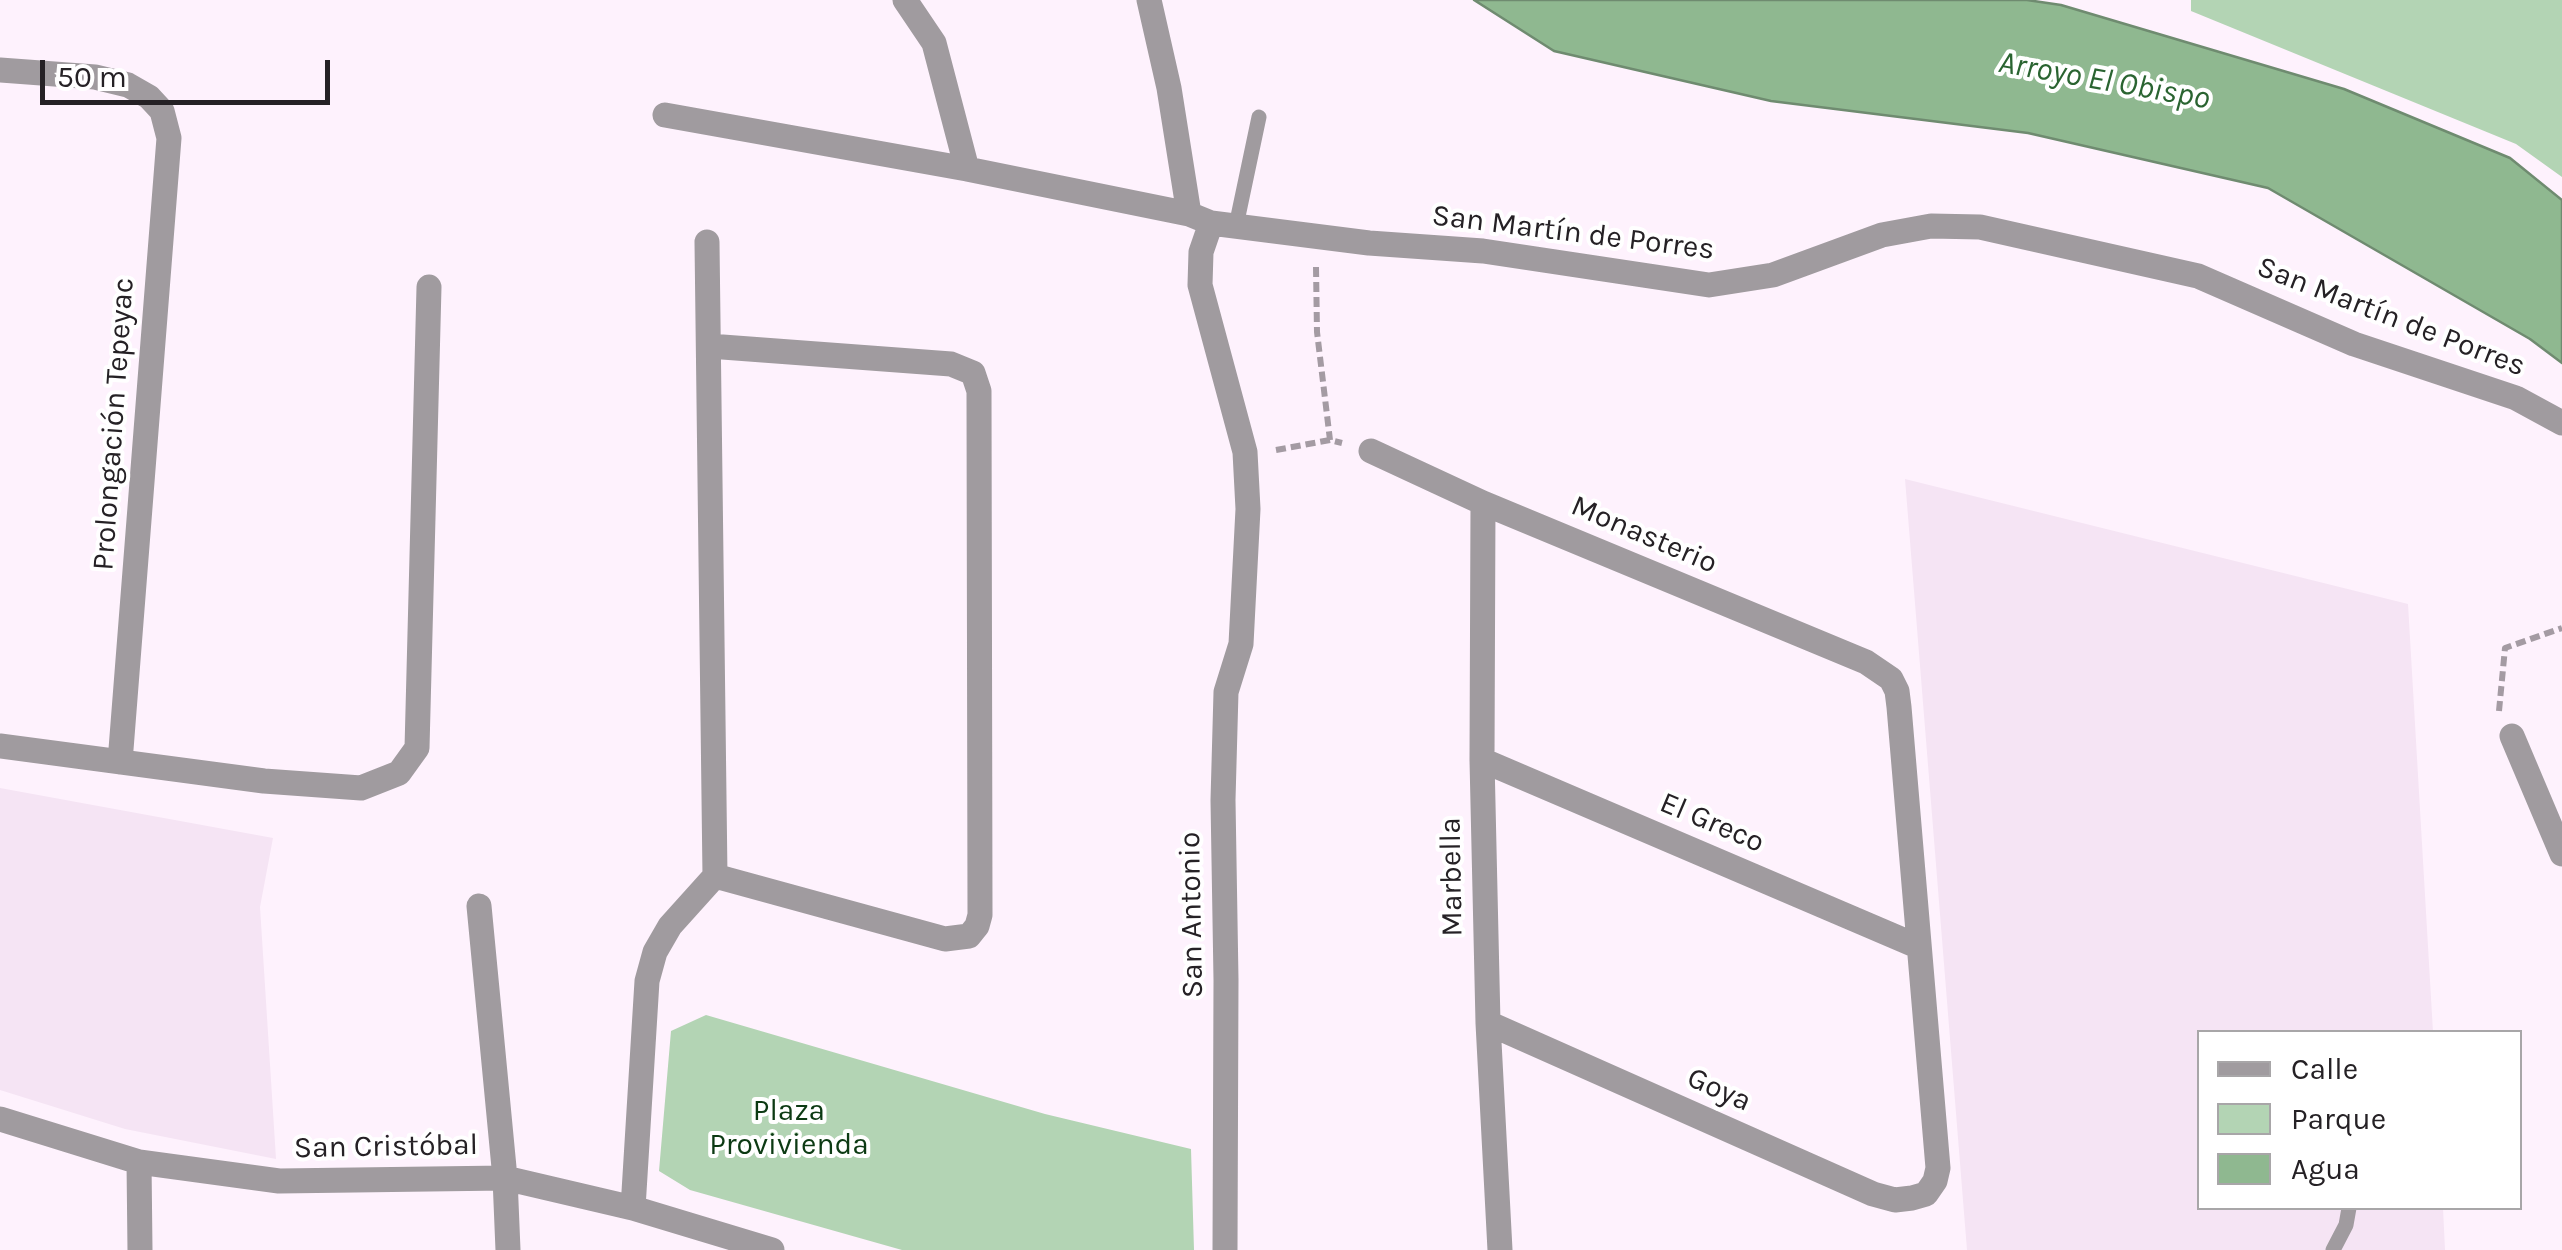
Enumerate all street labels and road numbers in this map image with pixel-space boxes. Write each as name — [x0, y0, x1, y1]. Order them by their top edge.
street label: San Martín de Porres — [1430, 198, 1716, 268]
street label: San Martín de Porres — [2252, 249, 2530, 385]
street label: Prolongación Tepeyac — [86, 276, 142, 572]
street label: Monasterio — [1566, 488, 1722, 582]
street label: El Greco — [1654, 785, 1770, 861]
street label: Marbella — [1433, 817, 1471, 937]
street label: San Antonio — [1173, 832, 1211, 998]
street label: Goya — [1681, 1060, 1757, 1120]
street label: San Cristóbal — [294, 1127, 478, 1167]

